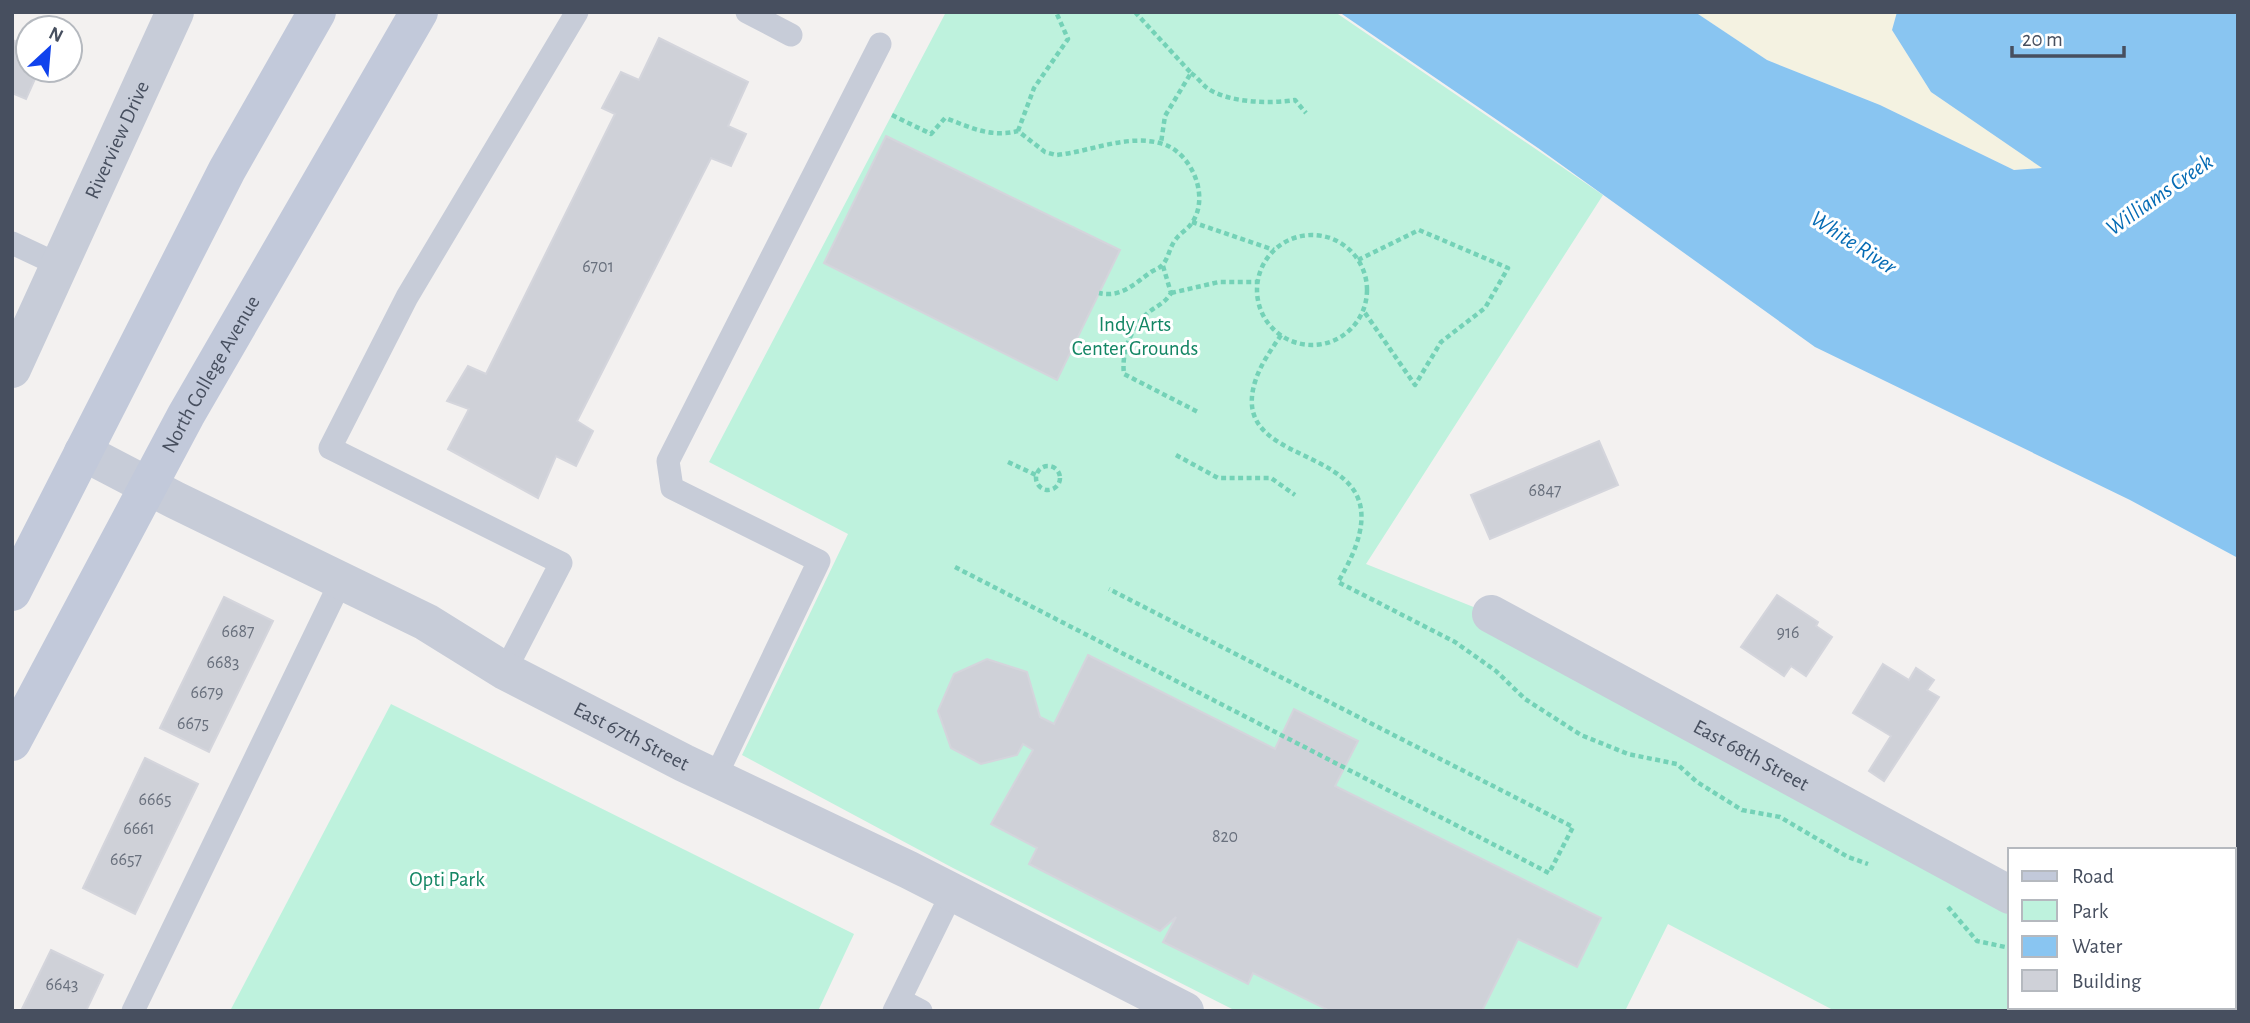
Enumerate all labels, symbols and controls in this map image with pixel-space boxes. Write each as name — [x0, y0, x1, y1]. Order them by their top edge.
north arrow — [14, 14, 84, 84]
scale bar — [2012, 14, 2124, 58]
text: N — [46, 24, 66, 47]
text: 20 m — [2022, 29, 2063, 50]
street label: Riverview Drive — [81, 78, 153, 202]
water label: Williams Creek — [2102, 150, 2218, 240]
water label: White River — [1806, 207, 1900, 280]
house number: 6701 — [582, 258, 614, 276]
street label: North College Avenue — [158, 292, 264, 456]
park label: Indy Arts Center Grounds — [1072, 314, 1198, 359]
house number: 6847 — [1528, 482, 1562, 500]
house number: 6687 — [222, 623, 254, 641]
house number: 916 — [1776, 624, 1800, 642]
house number: 6683 — [207, 654, 239, 672]
house number: 6679 — [191, 684, 223, 702]
street label: East 67th Street — [570, 698, 692, 775]
house number: 6675 — [177, 715, 209, 733]
street label: East 68th Street — [1690, 716, 1812, 795]
house number: 6665 — [139, 791, 171, 809]
house number: 6661 — [123, 820, 155, 838]
house number: 820 — [1212, 828, 1238, 846]
legend — [2008, 848, 2236, 1009]
house number: 6657 — [110, 851, 142, 869]
text: Road — [2072, 866, 2114, 887]
park label: Opti Park — [409, 869, 485, 890]
text: Park — [2072, 901, 2109, 922]
text: Water — [2072, 936, 2122, 957]
text: Building — [2072, 971, 2142, 992]
house number: 6643 — [46, 976, 79, 994]

